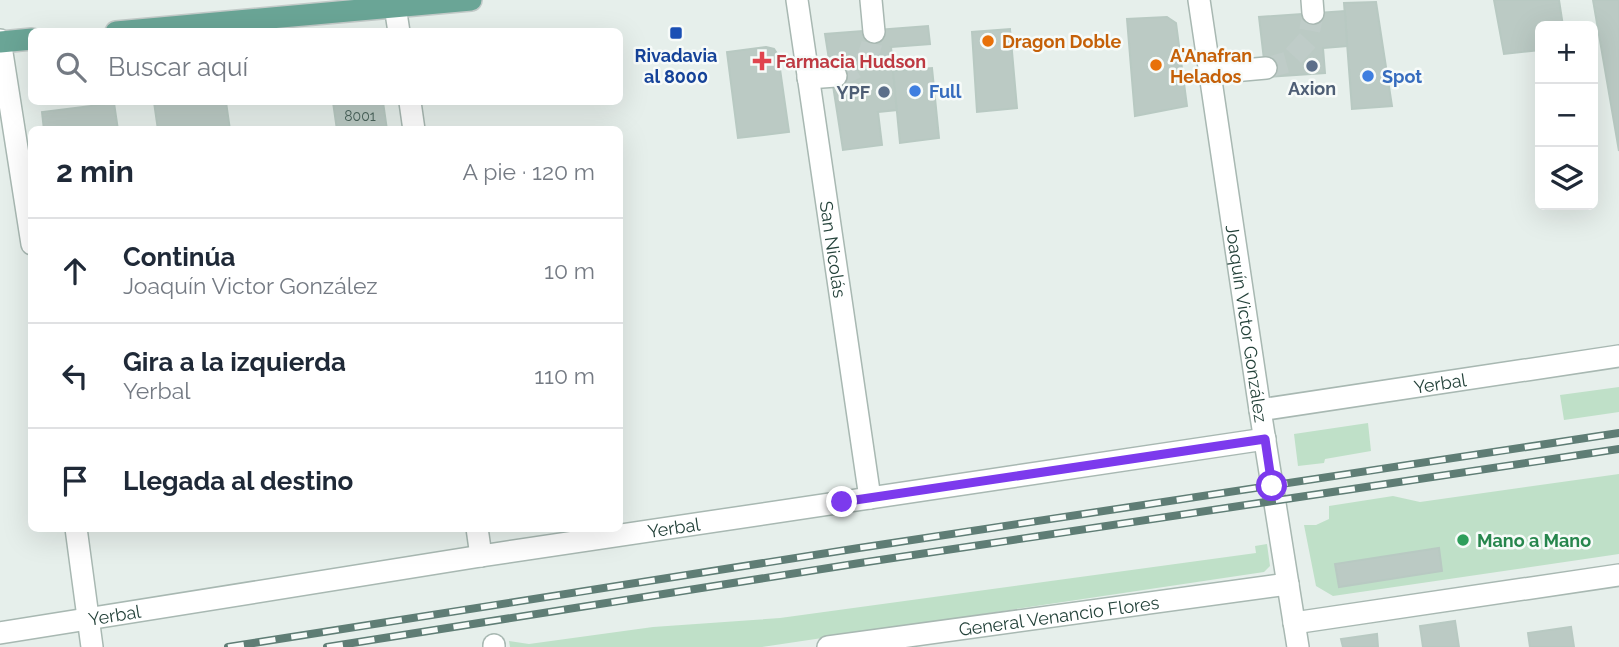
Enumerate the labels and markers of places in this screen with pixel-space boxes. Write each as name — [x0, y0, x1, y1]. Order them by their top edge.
marker: Rivadavia al 8000 — [668, 25, 684, 41]
place label: Dragon Doble — [1002, 31, 1122, 52]
marker: Dragon Doble — [980, 33, 996, 49]
place label: Rivadavia al 8000 — [635, 45, 717, 87]
place label: A'Anafran Helados — [1170, 45, 1252, 87]
place label: Farmacia Hudson — [776, 51, 926, 72]
marker: Farmacia Hudson — [754, 53, 770, 69]
marker: A'Anafran Helados — [1148, 57, 1164, 73]
marker: Axion — [1304, 58, 1320, 74]
place label: Spot — [1382, 66, 1422, 87]
marker: Spot — [1360, 68, 1376, 84]
place label: Axion — [1288, 78, 1336, 99]
place label: Full — [929, 81, 962, 102]
place label: YPF — [837, 82, 870, 103]
marker: Full — [907, 83, 923, 99]
marker: YPF — [876, 84, 892, 100]
place label: Mano a Mano — [1477, 530, 1591, 551]
marker: Mano a Mano — [1455, 532, 1471, 548]

